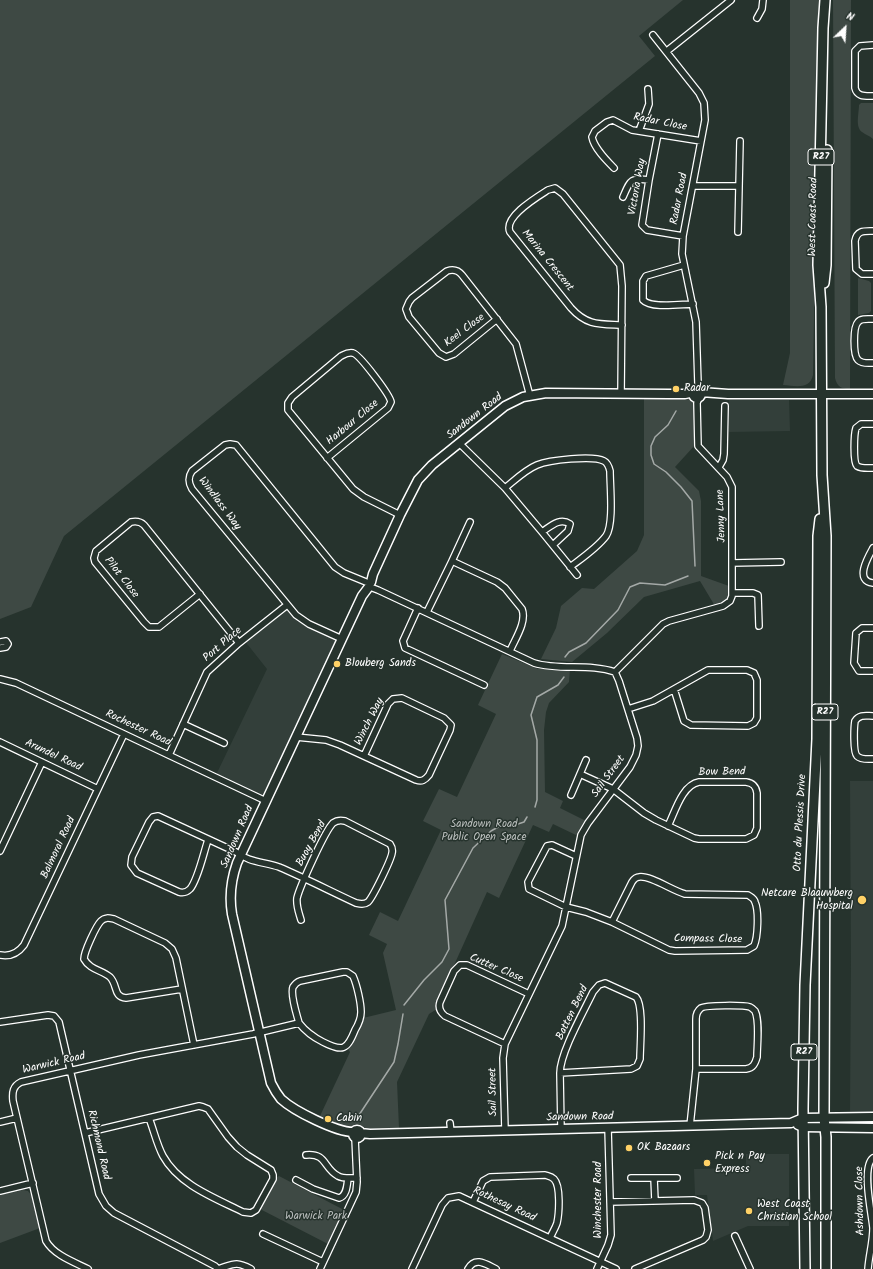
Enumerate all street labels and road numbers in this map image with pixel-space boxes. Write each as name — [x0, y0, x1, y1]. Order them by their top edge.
street label: Radar Close — [632, 111, 688, 135]
road number: R27 — [808, 149, 834, 165]
street label: Victoria Way — [627, 158, 649, 216]
street label: Radar Road — [669, 172, 691, 226]
street label: West Coast Road — [807, 177, 821, 257]
street label: Marina Crescent — [518, 228, 576, 294]
street label: Keel Close — [442, 311, 488, 351]
street label: Sandown Road — [445, 391, 505, 443]
street label: Harbour Close — [324, 397, 382, 449]
street label: Windlass Way — [195, 475, 243, 533]
street label: Jenny Lane — [714, 489, 730, 543]
street label: Pilot Close — [101, 555, 141, 601]
street label: Port Place — [201, 625, 245, 665]
street label: Winch Way — [352, 696, 388, 748]
road number: R27 — [812, 704, 838, 720]
street label: Rochester Road — [103, 708, 173, 750]
street label: Arundel Road — [23, 737, 83, 775]
street label: Sail Street — [589, 753, 629, 801]
street label: Bow Bend — [698, 766, 746, 780]
street label: Otto du Plessis Drive — [792, 774, 810, 872]
street label: Sandown Road — [219, 804, 257, 870]
street label: Balmoral Road — [39, 815, 79, 881]
street label: Buoy Bend — [294, 819, 330, 869]
street label: Compass Close — [674, 933, 742, 947]
street label: Cutter Close — [467, 952, 525, 986]
street label: Batten Bend — [554, 983, 592, 1043]
road number: R27 — [791, 1044, 817, 1060]
street label: Warwick Road — [21, 1050, 87, 1078]
street label: Sail Street — [487, 1068, 501, 1116]
street label: Richmond Road — [84, 1109, 112, 1181]
street label: Sandown Road — [546, 1111, 614, 1125]
street label: Winchester Road — [592, 1162, 606, 1238]
street label: Ashdown Close — [854, 1166, 868, 1236]
street label: Rothesay Road — [470, 1185, 538, 1225]

